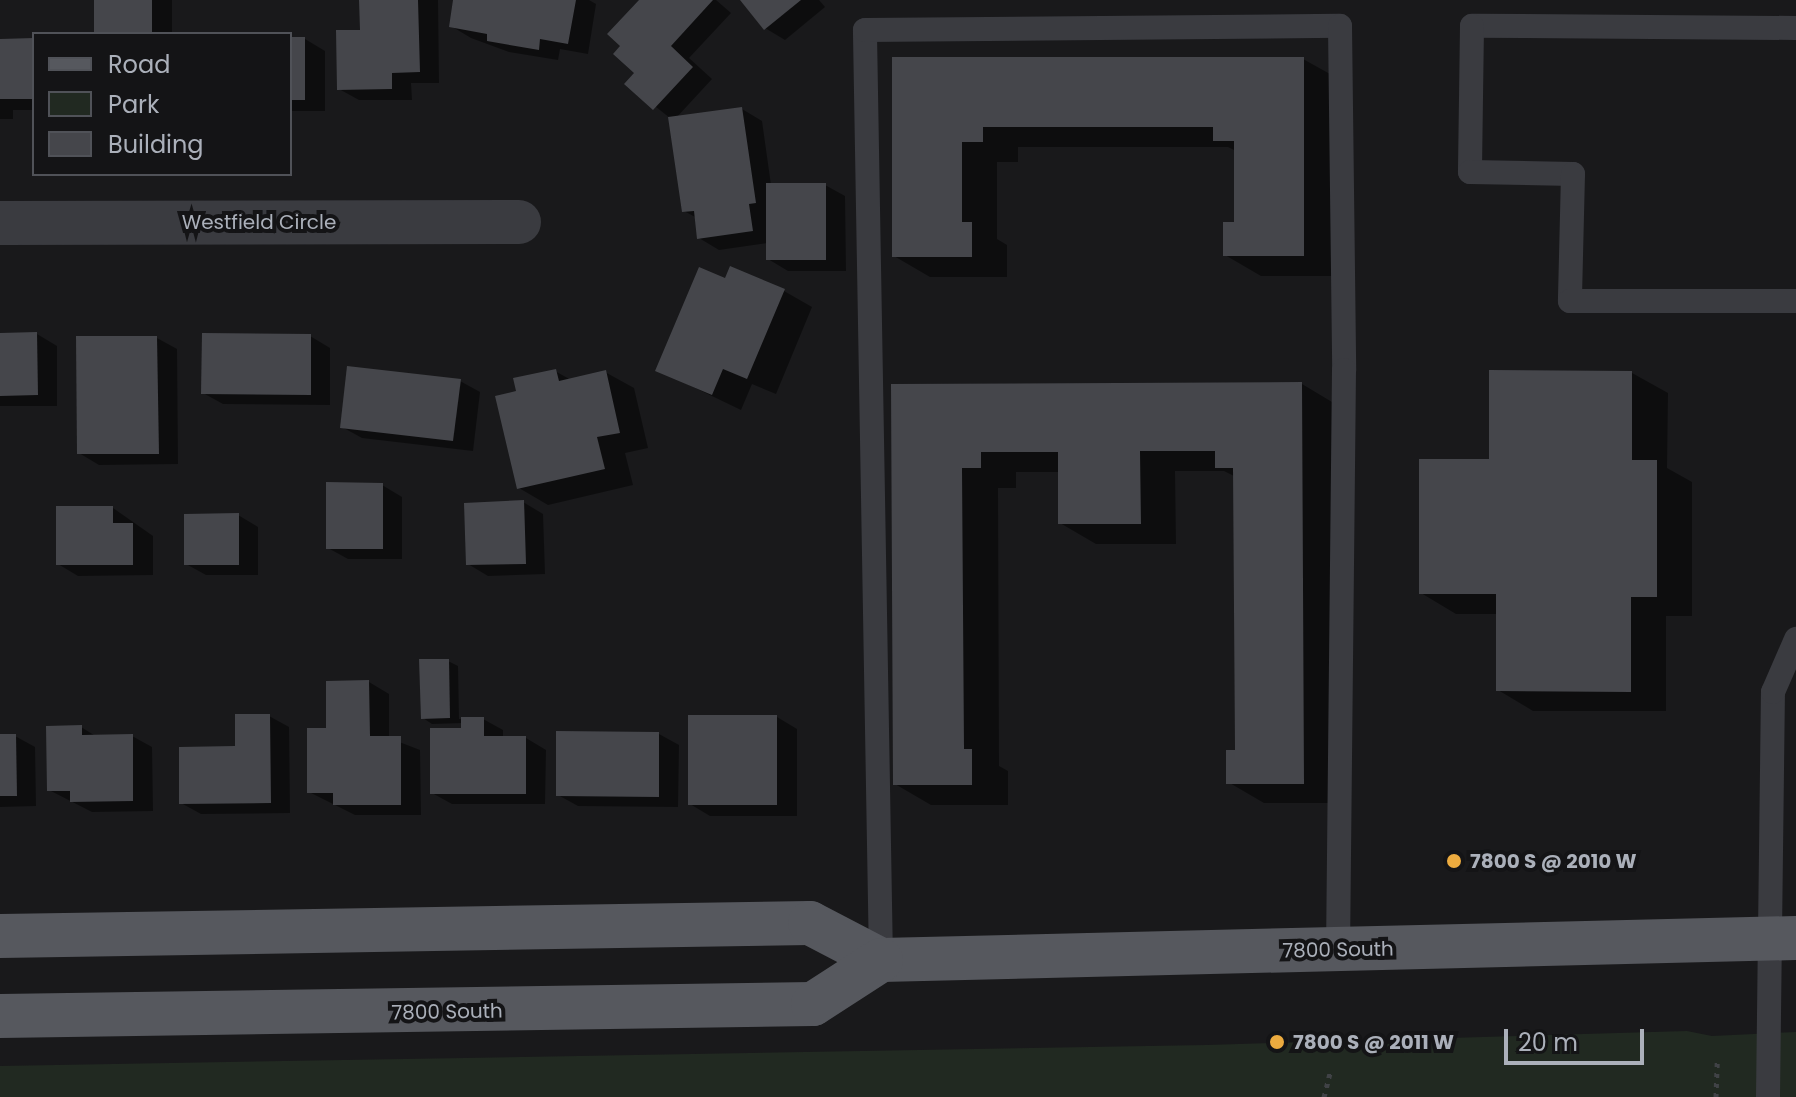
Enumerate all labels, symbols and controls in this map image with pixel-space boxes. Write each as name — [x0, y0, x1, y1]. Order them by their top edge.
legend — [32, 32, 292, 176]
text: Road — [108, 48, 170, 81]
text: Park — [108, 88, 159, 121]
text: Building — [108, 128, 204, 161]
street label: Westfield Circle — [182, 210, 336, 234]
place label: 7800 S @ 2010 W — [1470, 849, 1637, 873]
marker: 7800 S @ 2010 W — [1445, 852, 1463, 870]
street label: 7800 South — [1282, 937, 1394, 963]
street label: 7800 South — [391, 999, 503, 1025]
scale bar — [1508, 1013, 1648, 1063]
text: 20 m — [1518, 1026, 1578, 1059]
place label: 7800 S @ 2011 W — [1293, 1030, 1454, 1054]
marker: 7800 S @ 2011 W — [1268, 1033, 1286, 1051]

